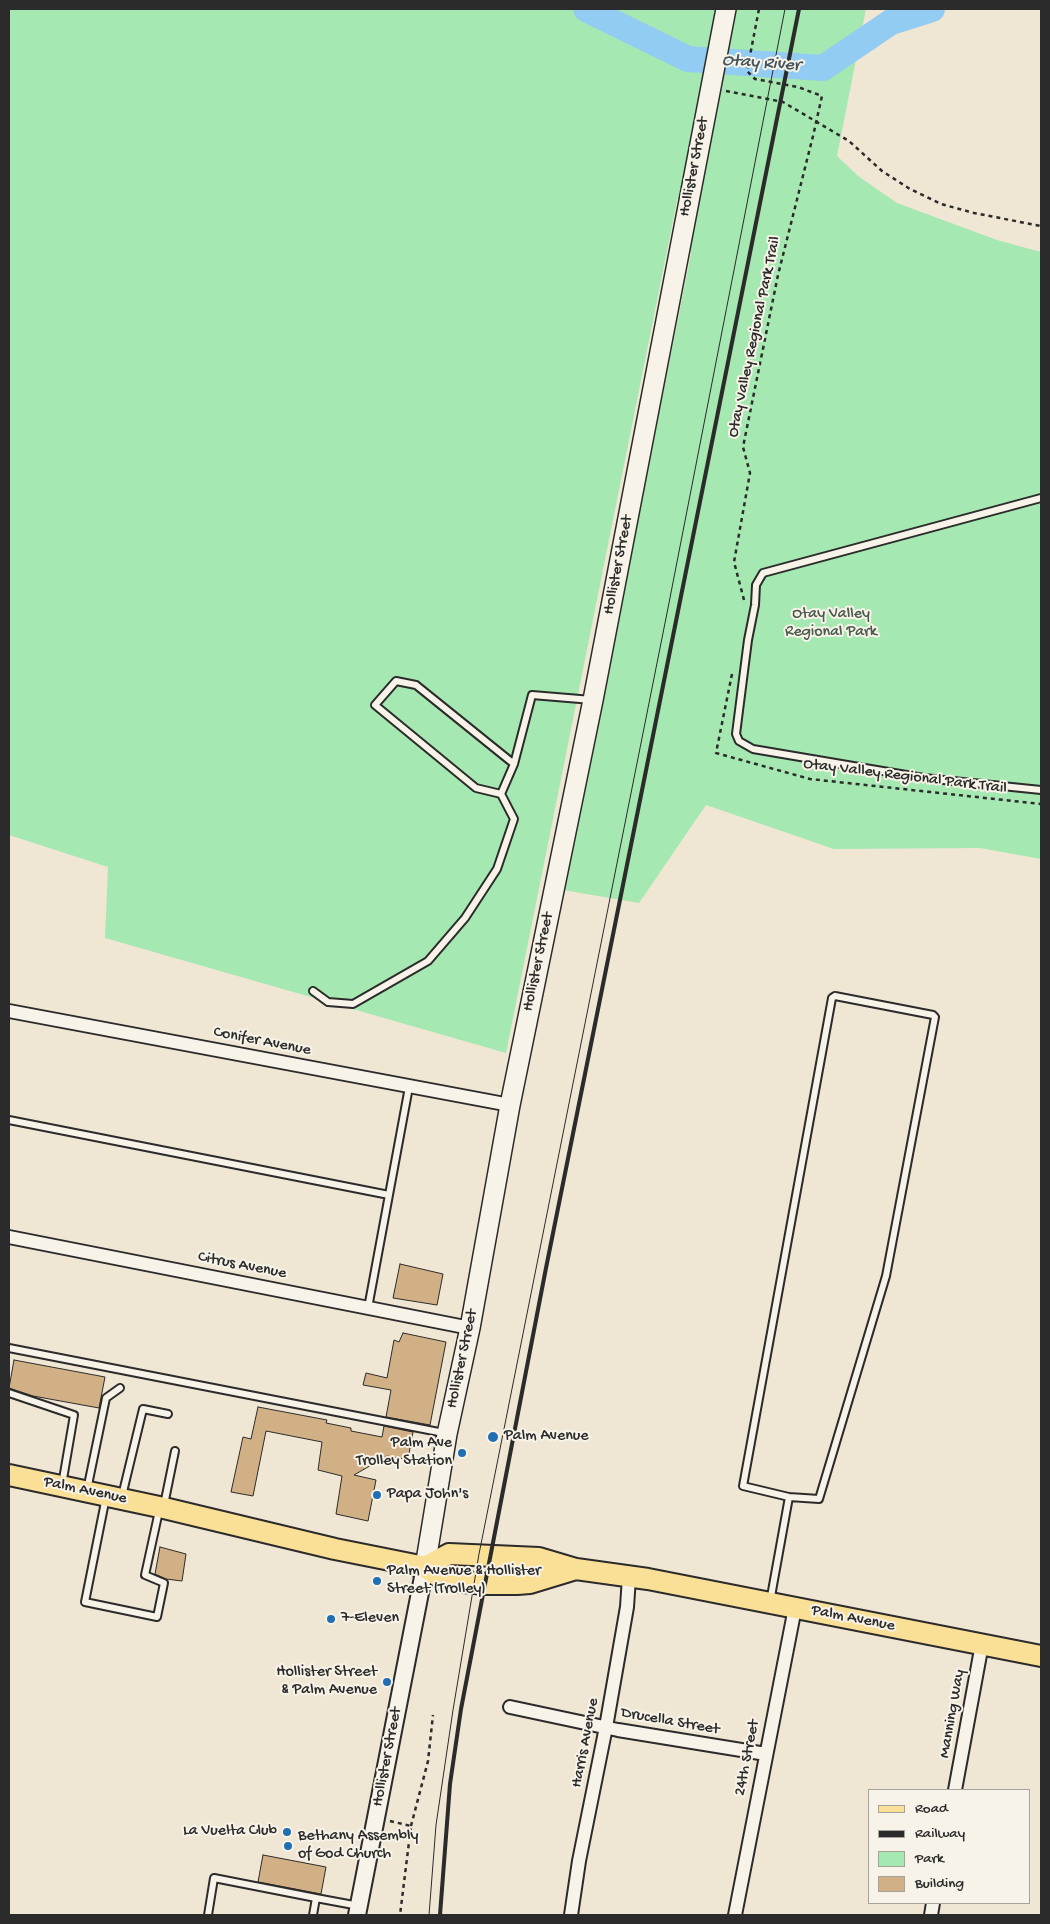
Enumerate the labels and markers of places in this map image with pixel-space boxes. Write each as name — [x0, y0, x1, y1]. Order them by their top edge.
place label: Palm Avenue — [504, 1427, 588, 1447]
marker: Palm Avenue — [486, 1430, 500, 1444]
place label: Palm Ave Trolley Station — [356, 1434, 452, 1472]
marker: Palm Ave Trolley Station — [456, 1447, 468, 1459]
place label: Papa John's — [387, 1485, 468, 1505]
marker: Papa John's — [371, 1489, 383, 1501]
place label: Palm Avenue & Hollister Street (Trolley) — [387, 1562, 541, 1600]
marker: Palm Avenue & Hollister Street (Trolley) — [371, 1575, 383, 1587]
place label: 7-Eleven — [341, 1609, 399, 1629]
marker: 7-Eleven — [325, 1613, 337, 1625]
place label: Hollister Street & Palm Avenue — [276, 1663, 377, 1701]
marker: Hollister Street & Palm Avenue — [381, 1676, 393, 1688]
place label: La Vuelta Club — [183, 1822, 277, 1842]
marker: La Vuelta Club — [281, 1826, 293, 1838]
place label: Bethany Assembly of God Church — [298, 1827, 418, 1865]
marker: Bethany Assembly of God Church — [282, 1840, 294, 1852]

